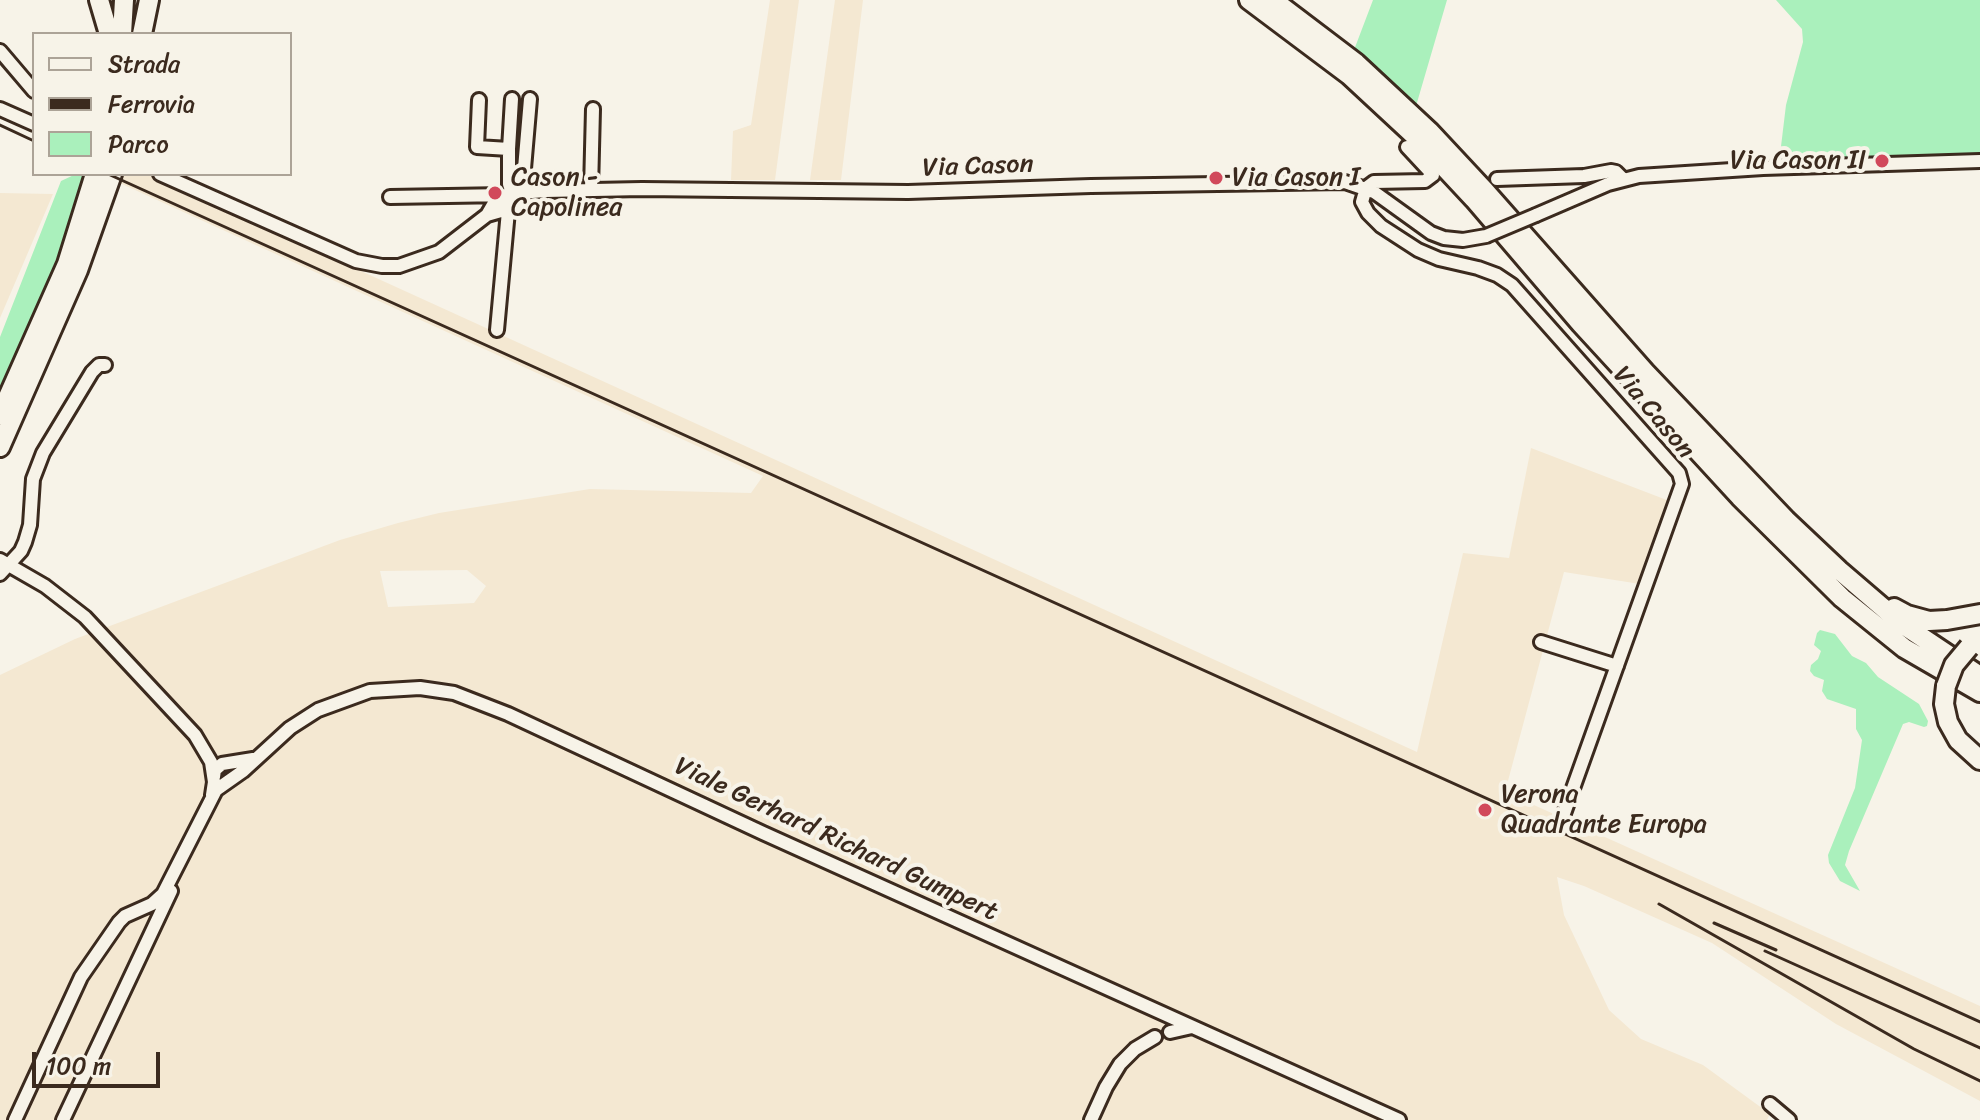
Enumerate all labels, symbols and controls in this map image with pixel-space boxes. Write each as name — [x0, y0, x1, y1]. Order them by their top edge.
legend — [32, 32, 292, 176]
text: Strada — [108, 43, 180, 85]
text: Ferrovia — [108, 83, 195, 125]
text: Parco — [108, 123, 169, 165]
place label: Via Cason II — [1730, 145, 1866, 177]
street label: Via Cason — [922, 149, 1034, 185]
marker: Via Cason II — [1873, 152, 1891, 170]
place label: Cason - Capolinea — [511, 162, 622, 224]
place label: Via Cason I — [1232, 162, 1360, 194]
marker: Via Cason I — [1207, 169, 1225, 187]
marker: Cason - Capolinea — [486, 184, 504, 202]
street label: Via Cason — [1605, 360, 1701, 466]
street label: Viale Gerhard Richard Gumpert — [669, 751, 1003, 929]
place label: Verona Quadrante Europa — [1501, 779, 1707, 840]
marker: Verona Quadrante Europa — [1476, 801, 1494, 819]
scale bar — [36, 1036, 164, 1086]
text: 100 m — [46, 1045, 111, 1087]

